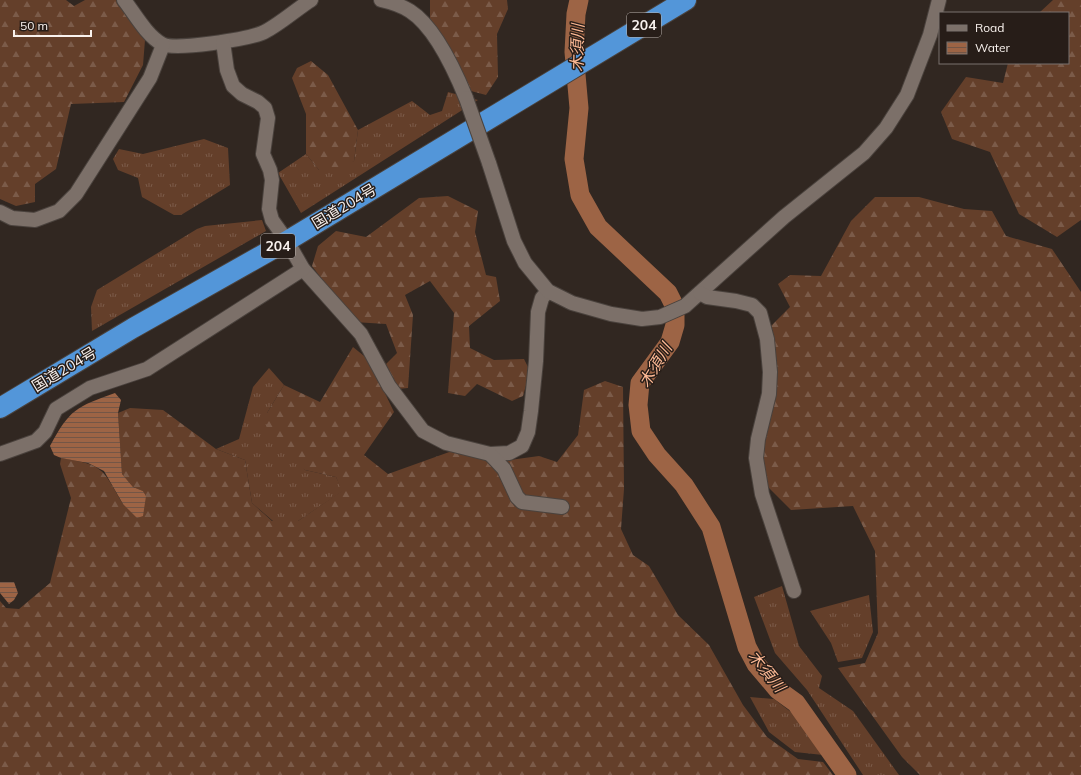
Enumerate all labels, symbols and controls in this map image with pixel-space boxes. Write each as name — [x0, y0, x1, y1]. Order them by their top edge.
scale bar — [14, 12, 91, 38]
legend — [939, 12, 1069, 64]
road number: 204 — [627, 13, 661, 37]
text: 50 m — [20, 18, 48, 33]
text: Road — [975, 20, 1004, 35]
water label: 木須川 — [567, 22, 587, 72]
text: Water — [975, 40, 1011, 55]
street label: 国道204号 — [308, 179, 380, 233]
road number: 204 — [261, 234, 295, 258]
water label: 木須川 — [634, 338, 677, 391]
street label: 国道204号 — [28, 342, 100, 396]
water label: 木須川 — [744, 646, 791, 697]

